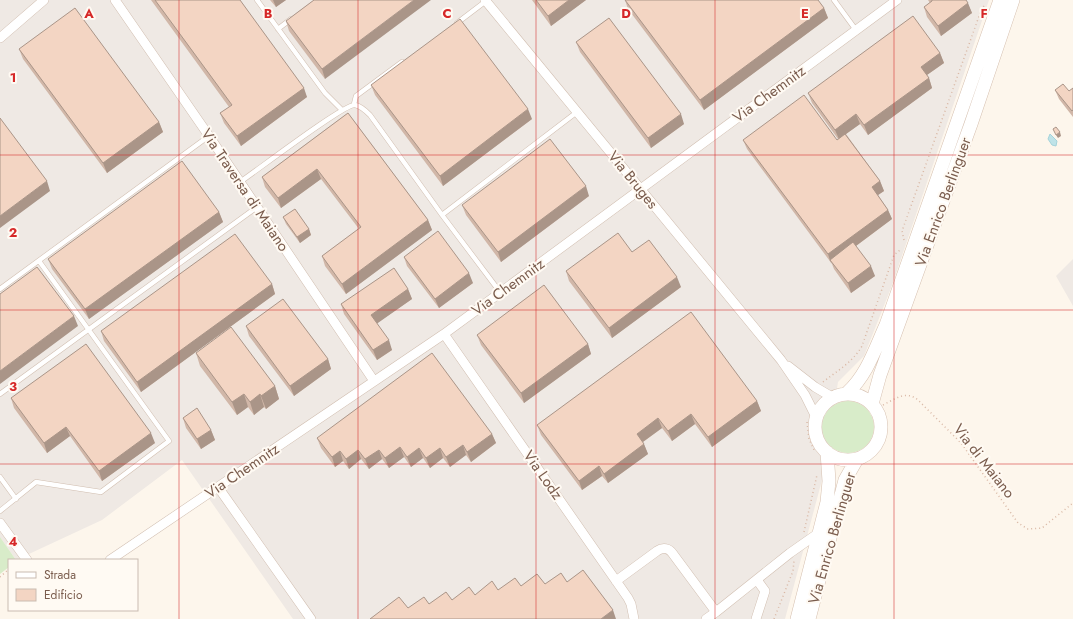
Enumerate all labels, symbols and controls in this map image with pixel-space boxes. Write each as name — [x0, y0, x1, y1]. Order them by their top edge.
text: A — [83, 4, 94, 23]
text: B — [264, 4, 273, 23]
text: C — [442, 4, 452, 23]
text: D — [621, 4, 631, 23]
text: E — [801, 4, 809, 23]
text: F — [980, 4, 988, 23]
street label: Via Chemnitz — [728, 60, 810, 128]
text: 1 — [10, 68, 16, 87]
street label: Via Traversa di Maiano — [196, 124, 294, 256]
street label: Via Enrico Berlinguer — [909, 133, 977, 270]
street label: Via Bruges — [603, 146, 663, 214]
text: 2 — [9, 223, 17, 242]
street label: Via Chemnitz — [467, 253, 549, 321]
text: 3 — [9, 377, 17, 396]
street label: Via di Maiano — [948, 419, 1020, 503]
street label: Via Chemnitz — [200, 438, 284, 504]
street label: Via Lodz — [518, 446, 568, 504]
street label: Via Enrico Berlinguer — [803, 469, 862, 607]
text: 4 — [8, 532, 18, 551]
legend — [8, 559, 138, 611]
text: Strada — [44, 566, 76, 584]
text: Edificio — [44, 586, 83, 604]

